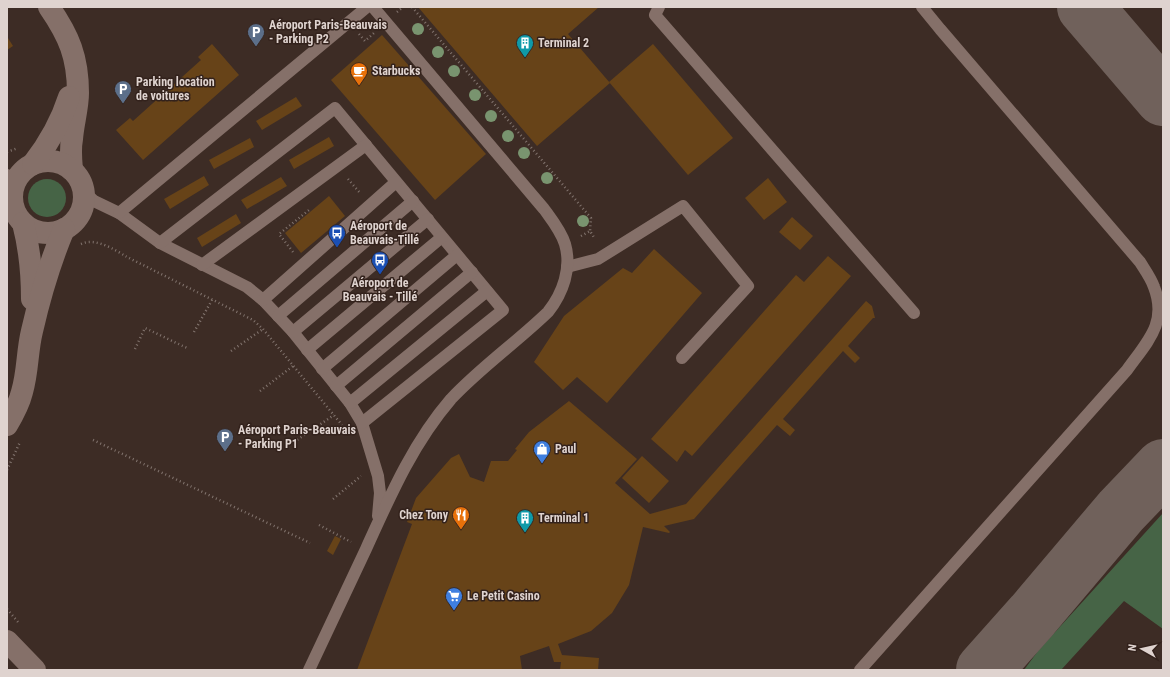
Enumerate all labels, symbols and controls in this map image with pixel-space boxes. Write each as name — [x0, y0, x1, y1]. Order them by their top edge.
place label: Aéroport Paris-Beauvais - Parking P2 — [269, 18, 387, 46]
parking icon: Aéroport Paris-Beauvais - Parking P2 — [246, 22, 266, 47]
building icon: Terminal 2 — [515, 33, 535, 58]
place label: Terminal 2 — [538, 36, 589, 50]
cafe icon: Starbucks — [349, 61, 369, 86]
place label: Starbucks — [372, 64, 421, 78]
place label: Parking location de voitures — [136, 75, 215, 103]
parking icon: Parking location de voitures — [113, 79, 133, 104]
place label: Aéroport de Beauvais-Tillé — [350, 219, 419, 247]
bus stop icon: Aéroport de Beauvais-Tillé — [327, 223, 347, 248]
bus stop icon: Aéroport de Beauvais - Tillé — [370, 250, 390, 275]
place label: Aéroport de Beauvais - Tillé — [343, 276, 417, 304]
place label: Aéroport Paris-Beauvais - Parking P1 — [238, 423, 356, 451]
parking icon: Aéroport Paris-Beauvais - Parking P1 — [215, 427, 235, 452]
shop icon: Paul — [532, 439, 552, 464]
place label: Paul — [555, 442, 576, 456]
restaurant icon: Chez Tony — [451, 505, 471, 530]
place label: Chez Tony — [399, 508, 449, 522]
building icon: Terminal 1 — [515, 508, 535, 533]
place label: Terminal 1 — [538, 511, 589, 525]
supermarket icon: Le Petit Casino — [444, 586, 464, 611]
place label: Le Petit Casino — [467, 589, 540, 603]
north arrow — [1122, 629, 1162, 669]
text: N — [1126, 643, 1140, 652]

